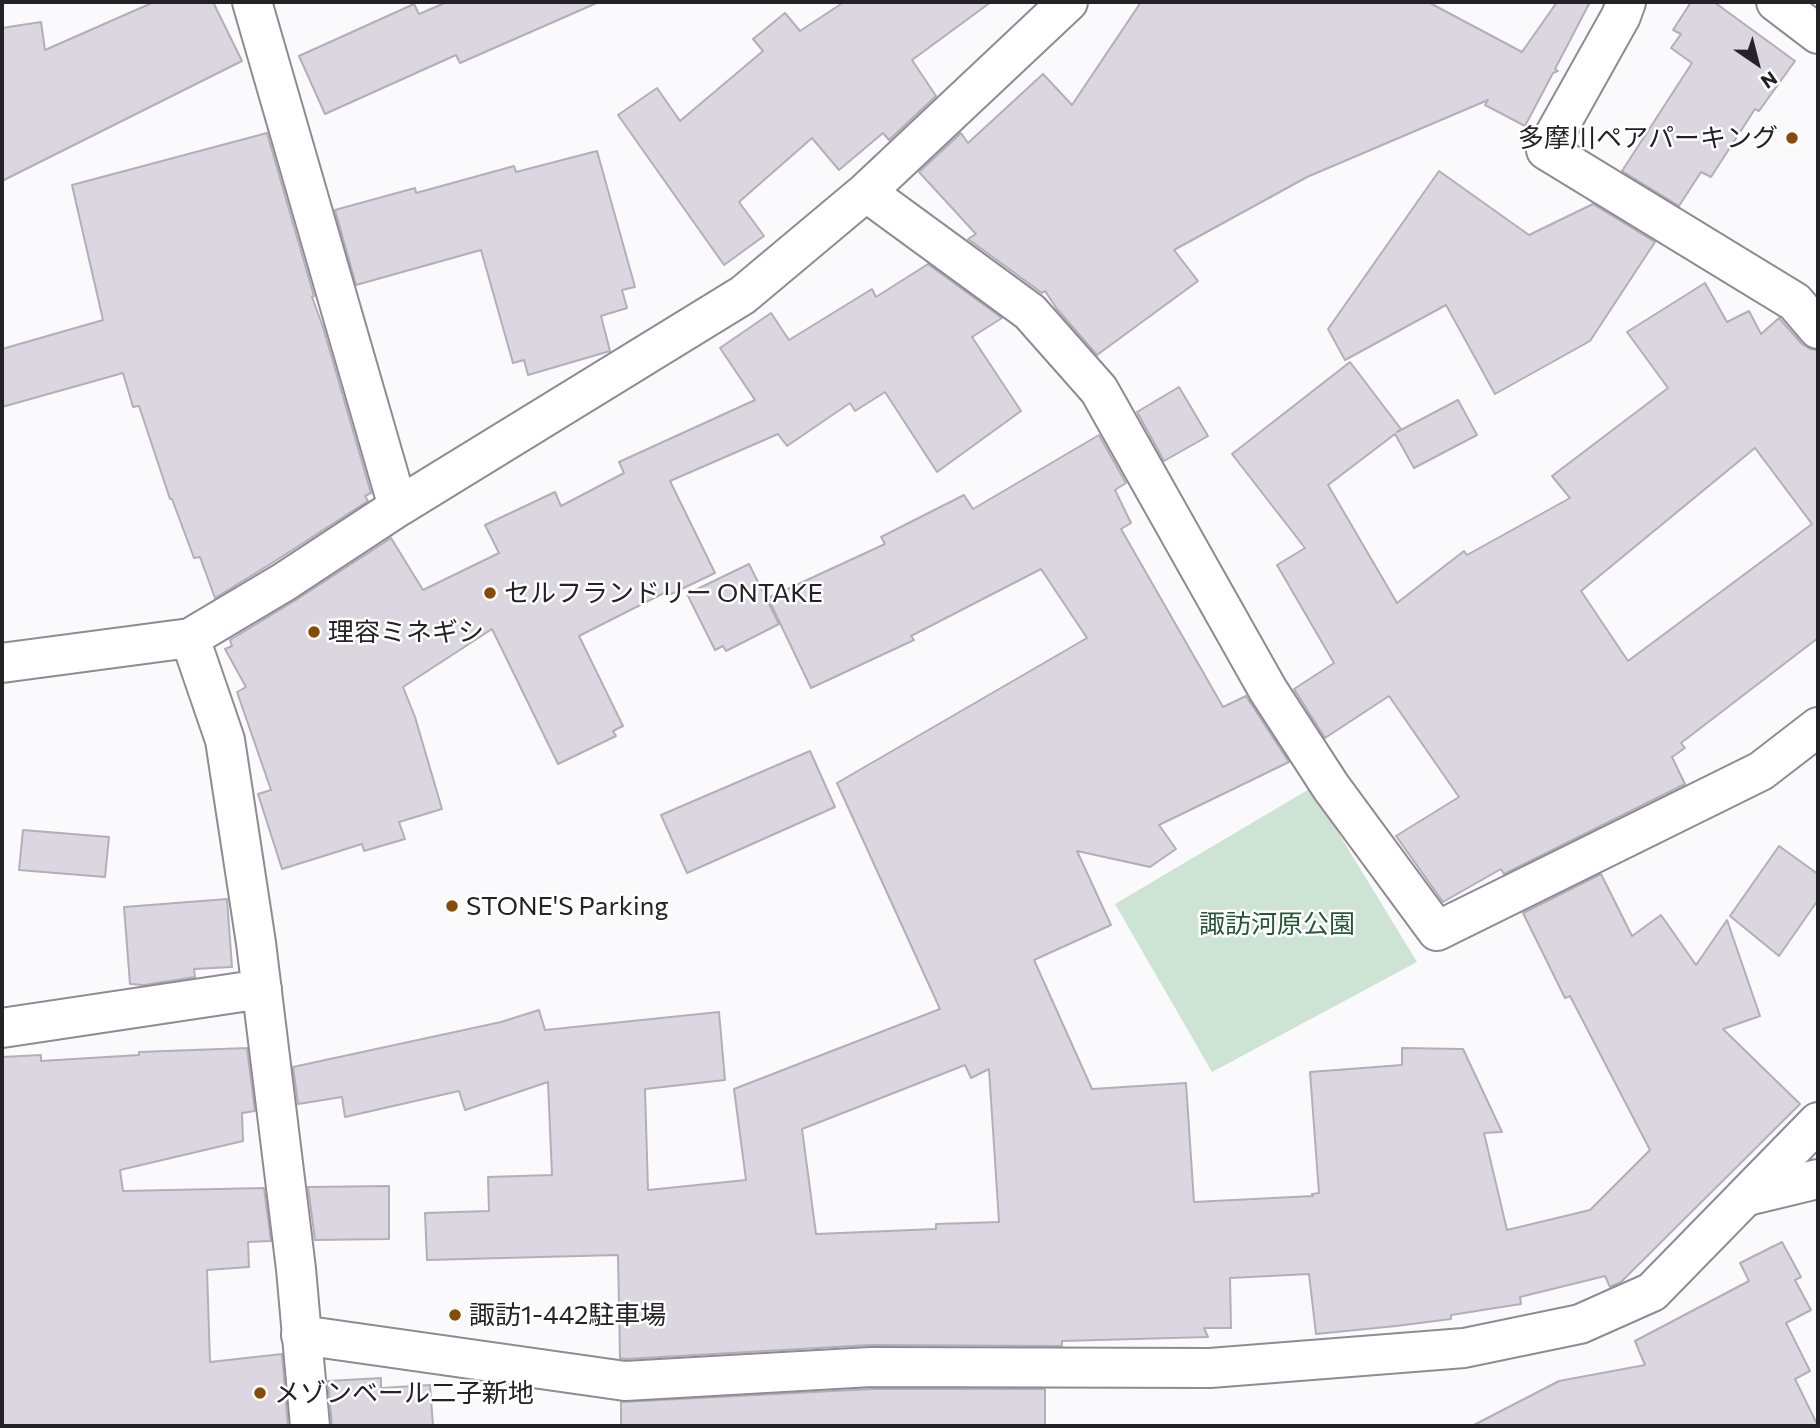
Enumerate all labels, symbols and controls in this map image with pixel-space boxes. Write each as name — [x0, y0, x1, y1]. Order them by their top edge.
north arrow — [1722, 28, 1792, 98]
text: N — [1757, 67, 1782, 94]
place label: 多摩川ペアパーキング — [1518, 122, 1778, 154]
marker: 多摩川ペアパーキング — [1784, 130, 1800, 146]
place label: セルフランドリー ONTAKE — [504, 577, 823, 609]
marker: セルフランドリー ONTAKE — [482, 585, 498, 601]
place label: 理容ミネギシ — [328, 616, 484, 648]
marker: 理容ミネギシ — [306, 624, 322, 640]
place label: STONE'S Parking — [466, 890, 669, 922]
marker: STONE'S Parking — [444, 898, 460, 914]
park label: 諏訪河原公園 — [1199, 908, 1355, 940]
place label: 諏訪1-442駐車場 — [469, 1299, 666, 1331]
marker: 諏訪1-442駐車場 — [447, 1307, 463, 1323]
place label: メゾンベール二子新地 — [274, 1377, 534, 1409]
marker: メゾンベール二子新地 — [252, 1385, 268, 1401]

